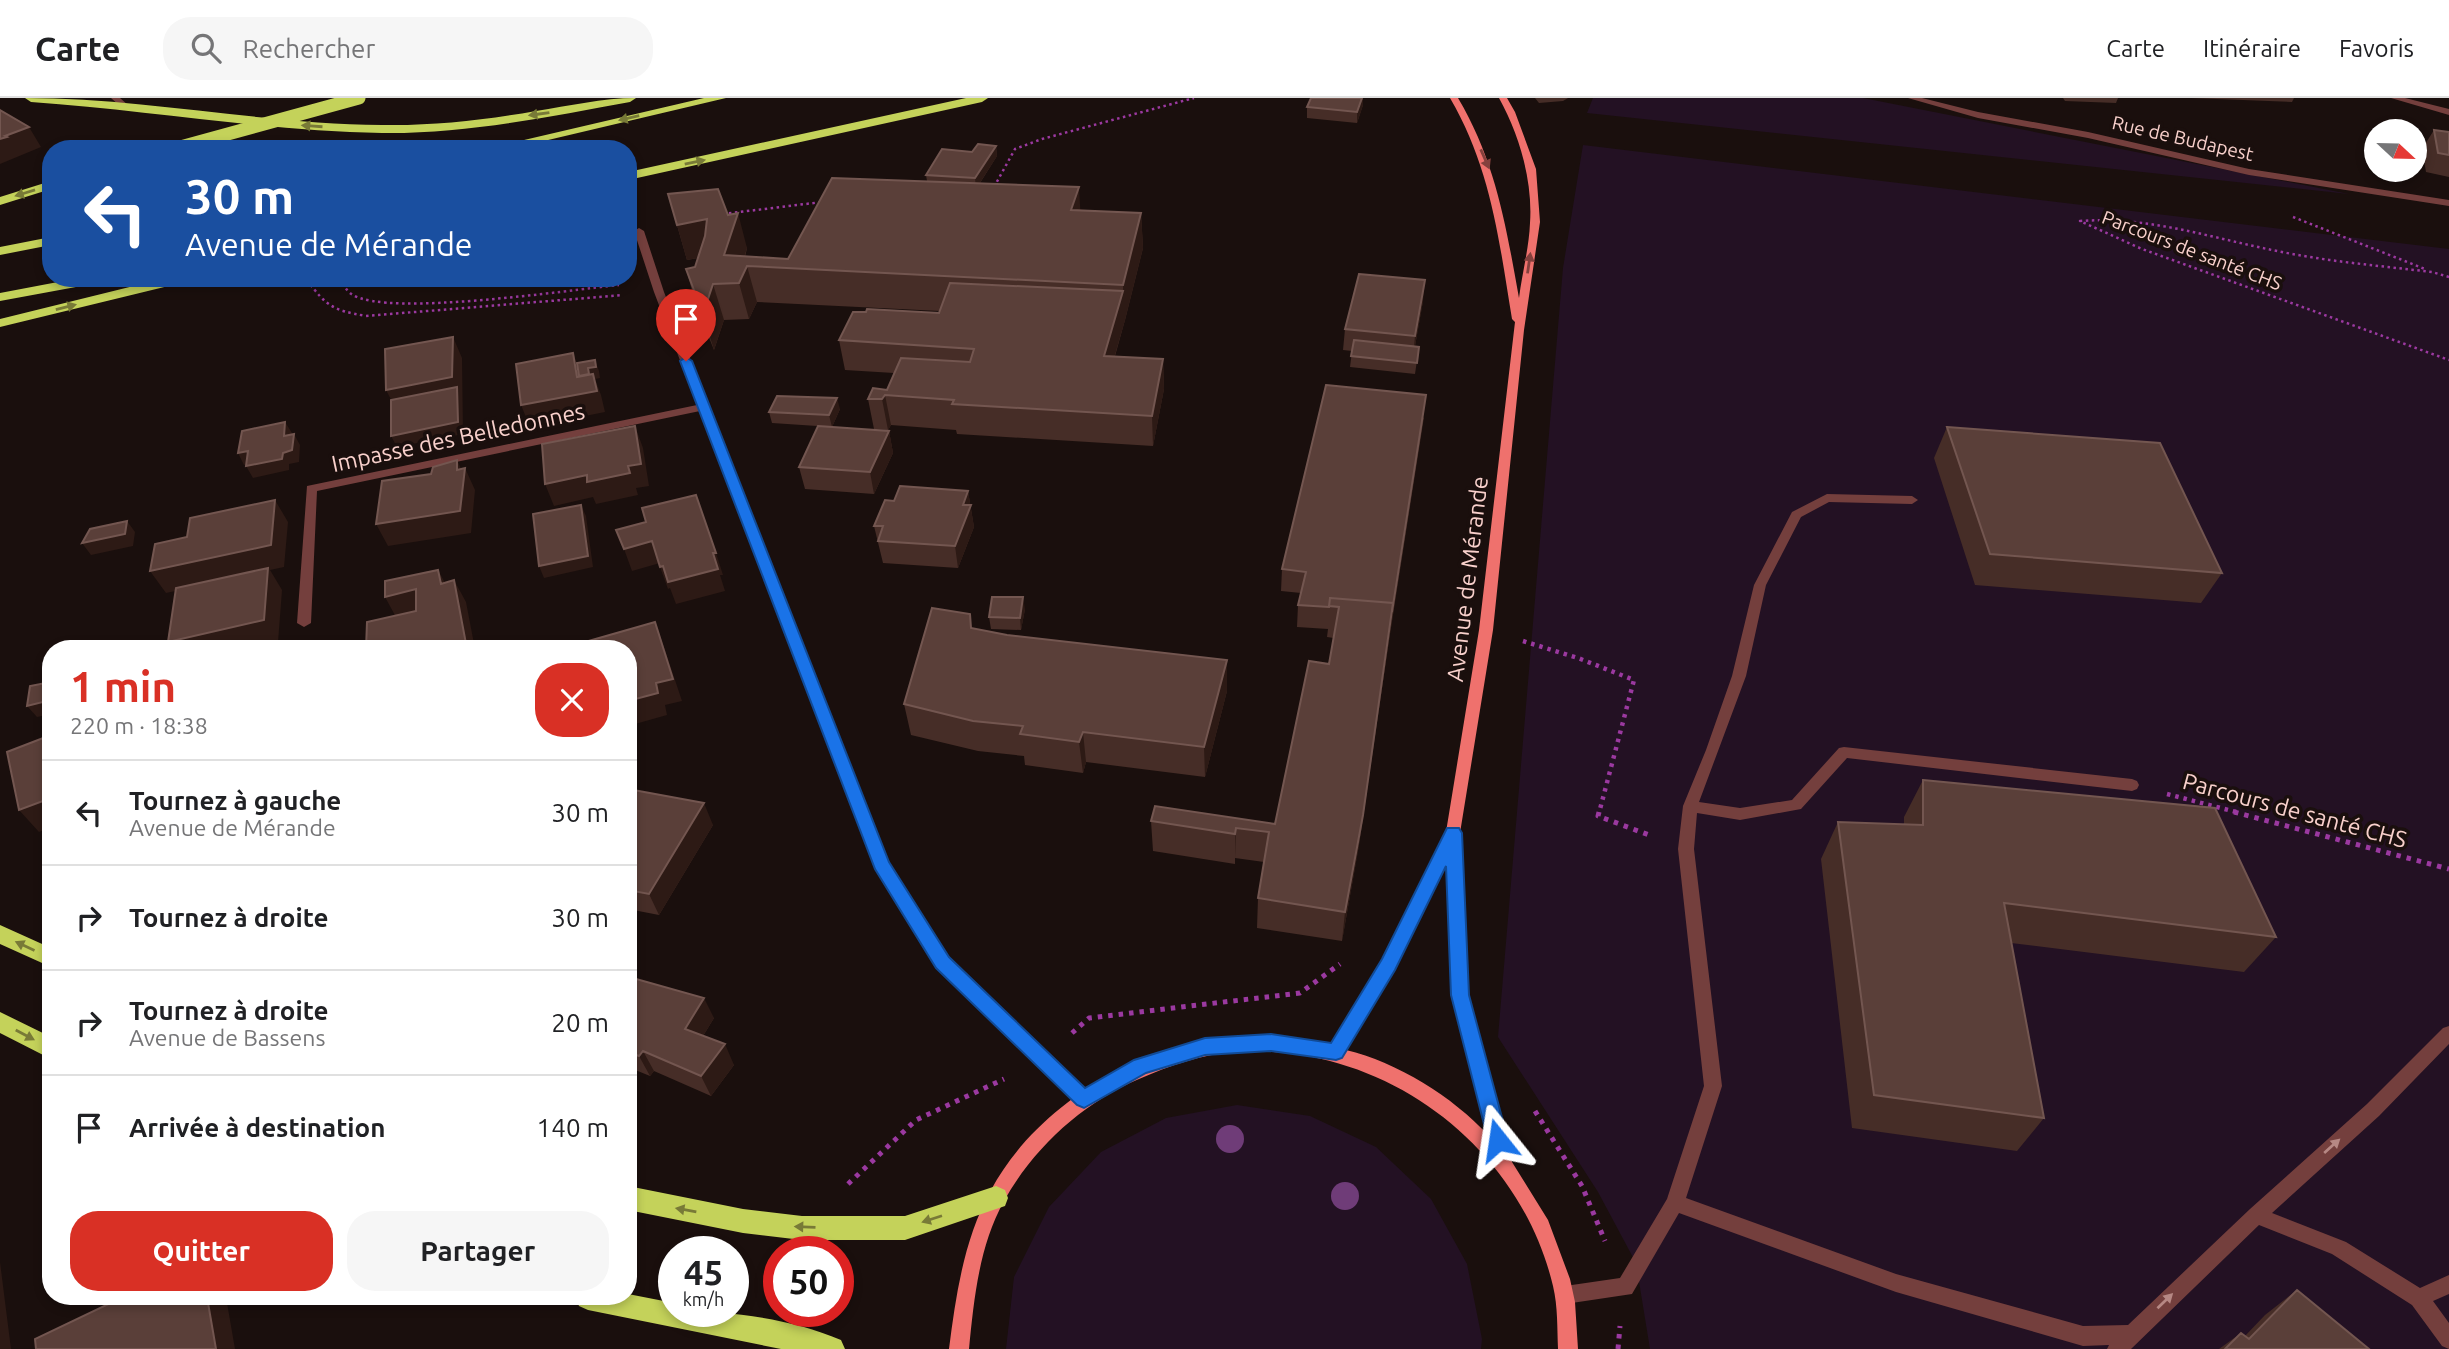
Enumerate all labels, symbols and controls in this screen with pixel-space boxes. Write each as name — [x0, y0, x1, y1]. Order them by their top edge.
search box — [163, 17, 653, 80]
icon: search — [187, 29, 225, 67]
text: Carte — [35, 30, 121, 67]
text: Rechercher — [243, 34, 375, 63]
text: Carte — [2106, 35, 2165, 62]
text: Itinéraire — [2203, 35, 2301, 62]
text: Favoris — [2339, 35, 2414, 62]
one-way arrow — [528, 109, 550, 120]
street label: Rue de Budapest — [2110, 111, 2256, 165]
one-way arrow — [618, 113, 640, 124]
north arrow — [2364, 119, 2427, 182]
map controls — [2364, 119, 2427, 182]
one-way arrow — [301, 120, 323, 131]
one-way arrow — [1480, 148, 1491, 169]
one-way arrow — [684, 157, 706, 168]
icon: left — [70, 168, 161, 259]
text: 30 m — [185, 168, 294, 223]
one-way arrow — [15, 189, 36, 199]
street label: Parcours de santé CHS — [2099, 206, 2285, 294]
text: Avenue de Mérande — [185, 226, 473, 262]
one-way arrow — [1524, 252, 1535, 274]
pin — [656, 289, 716, 361]
icon: arrive — [667, 300, 705, 338]
one-way arrow — [55, 301, 77, 312]
street label: Impasse des Belledonnes — [329, 398, 587, 476]
street label: Avenue de Mérande — [1442, 475, 1492, 683]
text: 1 min — [70, 663, 176, 710]
button: close — [535, 663, 609, 737]
text: 220 m · 18:38 — [70, 713, 208, 738]
street label: Parcours de santé CHS — [2180, 768, 2410, 852]
text: Tournez à gauche — [129, 786, 341, 815]
icon: left — [70, 794, 108, 832]
text: 30 m — [551, 798, 609, 827]
text: Avenue de Mérande — [129, 815, 336, 840]
icon: right — [70, 899, 108, 937]
text: Tournez à droite — [129, 903, 328, 932]
text: 30 m — [551, 903, 609, 932]
one-way arrow — [15, 940, 35, 951]
text: Tournez à droite — [129, 996, 328, 1025]
icon: right — [70, 1004, 108, 1042]
text: 20 m — [551, 1008, 609, 1037]
text: Avenue de Bassens — [129, 1025, 325, 1050]
one-way arrow — [16, 1029, 36, 1041]
position arrow — [1461, 1103, 1535, 1177]
icon: arrive — [70, 1109, 108, 1147]
text: Arrivée à destination — [129, 1113, 385, 1142]
text: 140 m — [537, 1113, 609, 1142]
one-way arrow — [2323, 1139, 2340, 1155]
one-way arrow — [675, 1204, 697, 1215]
button: Quitter — [70, 1211, 333, 1291]
button: Partager — [347, 1211, 609, 1291]
one-way arrow — [922, 1214, 943, 1225]
one-way arrow — [793, 1222, 815, 1233]
speed limit sign: 50 — [763, 1236, 854, 1327]
text: 45 — [684, 1252, 723, 1292]
text: km/h — [683, 1289, 724, 1309]
one-way arrow — [2157, 1293, 2174, 1310]

